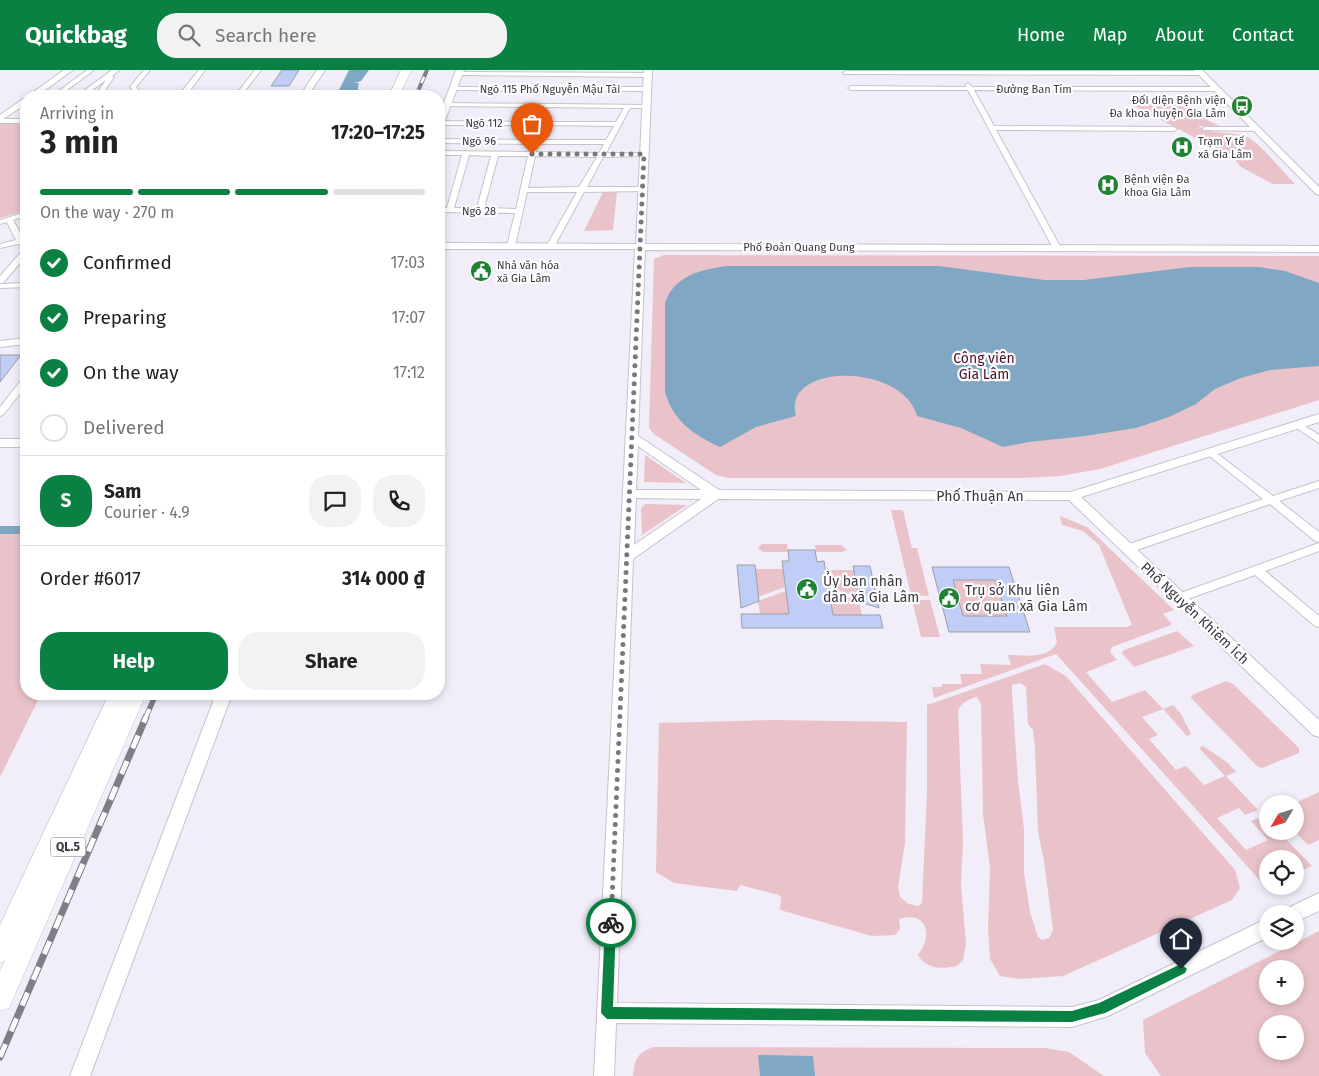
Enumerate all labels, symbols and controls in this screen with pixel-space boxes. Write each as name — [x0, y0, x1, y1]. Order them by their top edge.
search box — [157, 13, 507, 58]
text: Quickbag — [25, 21, 127, 49]
icon: search — [175, 21, 203, 49]
text: Search here — [215, 24, 317, 47]
text: Home — [1017, 24, 1065, 46]
text: Map — [1093, 24, 1127, 46]
text: About — [1155, 24, 1204, 46]
text: Contact — [1232, 24, 1294, 46]
street label: Ngõ 115 Phố Nguyễn Mậu Tài — [480, 83, 620, 96]
street label: Đường Ban Tím — [996, 83, 1072, 96]
place label: Đối diện Bệnh viện Đa khoa huyện Gia Lâm — [1109, 94, 1226, 120]
bus stop icon: Đối diện Bệnh viện Đa khoa huyện Gia Lâm — [1230, 94, 1254, 118]
pin — [511, 103, 553, 154]
text: Arriving in — [40, 104, 114, 123]
icon: bag — [518, 110, 546, 138]
street label: Ngõ 112 — [465, 117, 503, 130]
text: 17:20–17:25 — [331, 121, 425, 144]
text: 3 min — [40, 123, 119, 161]
street label: Ngõ 96 — [462, 135, 496, 148]
hospital icon: Trạm Y tế xã Gia Lâm — [1170, 135, 1194, 159]
place label: Trạm Y tế xã Gia Lâm — [1198, 135, 1252, 161]
hospital icon: Bệnh viện Đa khoa Gia Lâm — [1096, 173, 1120, 197]
place label: Bệnh viện Đa khoa Gia Lâm — [1124, 173, 1191, 199]
text: On the way · 270 m — [40, 203, 174, 222]
street label: Ngõ 28 — [462, 205, 496, 218]
street label: Phố Đoàn Quang Dung — [743, 241, 855, 254]
icon: check — [40, 249, 68, 277]
text: Confirmed — [83, 251, 172, 274]
text: 17:03 — [390, 253, 425, 272]
public building icon: Nhà văn hóa xã Gia Lâm — [469, 259, 493, 283]
place label: Nhà văn hóa xã Gia Lâm — [497, 259, 559, 285]
icon: check — [40, 304, 68, 332]
text: Preparing — [83, 306, 166, 329]
text: 17:07 — [391, 308, 425, 327]
park label: Công viên Gia Lâm — [953, 350, 1015, 383]
icon: check — [40, 359, 68, 387]
text: On the way — [83, 361, 179, 384]
text: 17:12 — [393, 363, 425, 382]
text: Delivered — [83, 416, 165, 439]
button: chat — [309, 475, 361, 527]
button: phone — [373, 475, 425, 527]
text: Sam — [104, 480, 141, 503]
street label: Phố Thuận An — [936, 487, 1024, 505]
text: S — [61, 489, 71, 512]
text: Courier · 4.9 — [104, 503, 190, 522]
street label: Phố Nguyễn Khiêm Ích — [1137, 558, 1253, 668]
text: Order #6017 — [40, 567, 141, 590]
text: 314 000 ₫ — [342, 567, 425, 590]
place label: Ủy ban nhân dân xã Gia Lâm — [823, 571, 919, 606]
public building icon: Ủy ban nhân dân xã Gia Lâm — [795, 577, 819, 601]
place label: Trụ sở Khu liên cơ quan xã Gia Lâm — [965, 582, 1088, 615]
public building icon: Trụ sở Khu liên cơ quan xã Gia Lâm — [937, 586, 961, 610]
button: Help — [40, 632, 228, 690]
button: Share — [238, 632, 425, 690]
north arrow — [1259, 795, 1304, 840]
map controls — [1259, 795, 1304, 1060]
road number: QL.5 — [50, 838, 86, 856]
button: locate — [1259, 850, 1304, 895]
courier — [586, 898, 636, 948]
button: layers — [1259, 905, 1304, 950]
icon: bike — [597, 909, 625, 937]
pin — [1160, 918, 1202, 969]
icon: home — [1167, 925, 1195, 953]
button: + — [1259, 960, 1304, 1005]
button: − — [1259, 1015, 1304, 1060]

